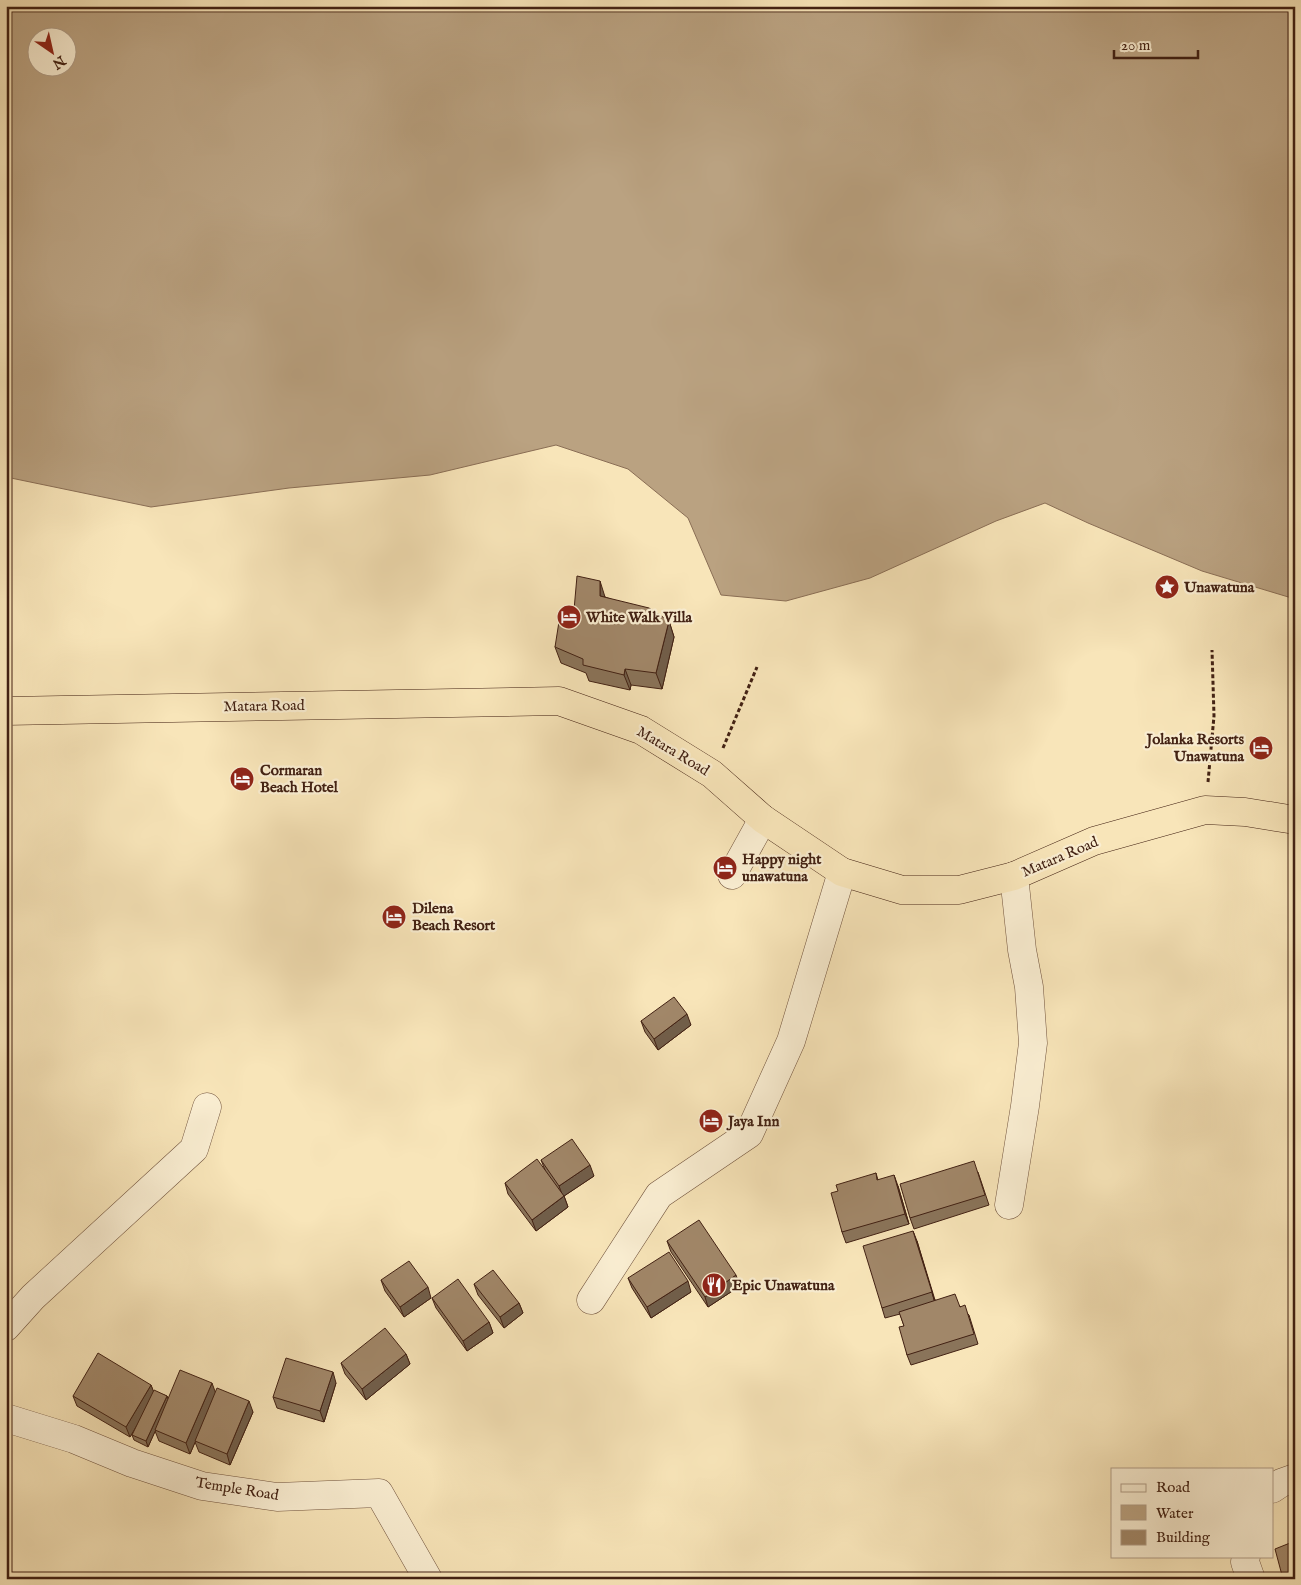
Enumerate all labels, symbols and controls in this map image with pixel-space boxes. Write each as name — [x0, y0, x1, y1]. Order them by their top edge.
north arrow — [28, 28, 78, 78]
scale bar — [1114, 28, 1197, 60]
text: 20 m — [1121, 36, 1151, 55]
text: N — [49, 51, 70, 73]
place icon: Unawatuna — [1154, 574, 1180, 600]
place label: Unawatuna — [1183, 578, 1255, 597]
hotel icon: White Walk Villa — [556, 604, 582, 630]
place label: White Walk Villa — [585, 608, 693, 627]
street label: Matara Road — [223, 696, 306, 716]
street label: Matara Road — [633, 722, 714, 781]
place label: Jolanka Resorts Unawatuna — [1144, 730, 1245, 766]
hotel icon: Jolanka Resorts Unawatuna — [1248, 735, 1274, 761]
place label: Cormaran Beach Hotel — [260, 761, 339, 797]
hotel icon: Cormaran Beach Hotel — [229, 766, 255, 792]
street label: Matara Road — [1019, 832, 1102, 882]
place label: Happy night unawatuna — [742, 850, 822, 886]
hotel icon: Happy night unawatuna — [712, 855, 738, 881]
place label: Dilena Beach Resort — [412, 899, 496, 935]
hotel icon: Dilena Beach Resort — [381, 904, 407, 930]
hotel icon: Jaya Inn — [698, 1108, 724, 1134]
place label: Jaya Inn — [726, 1112, 780, 1131]
restaurant icon: Epic Unawatuna — [701, 1272, 727, 1298]
place label: Epic Unawatuna — [732, 1276, 835, 1295]
legend — [1111, 1468, 1274, 1558]
street label: Temple Road — [194, 1473, 281, 1505]
text: Road — [1156, 1478, 1191, 1497]
text: Water — [1156, 1504, 1194, 1523]
text: Building — [1156, 1528, 1211, 1547]

